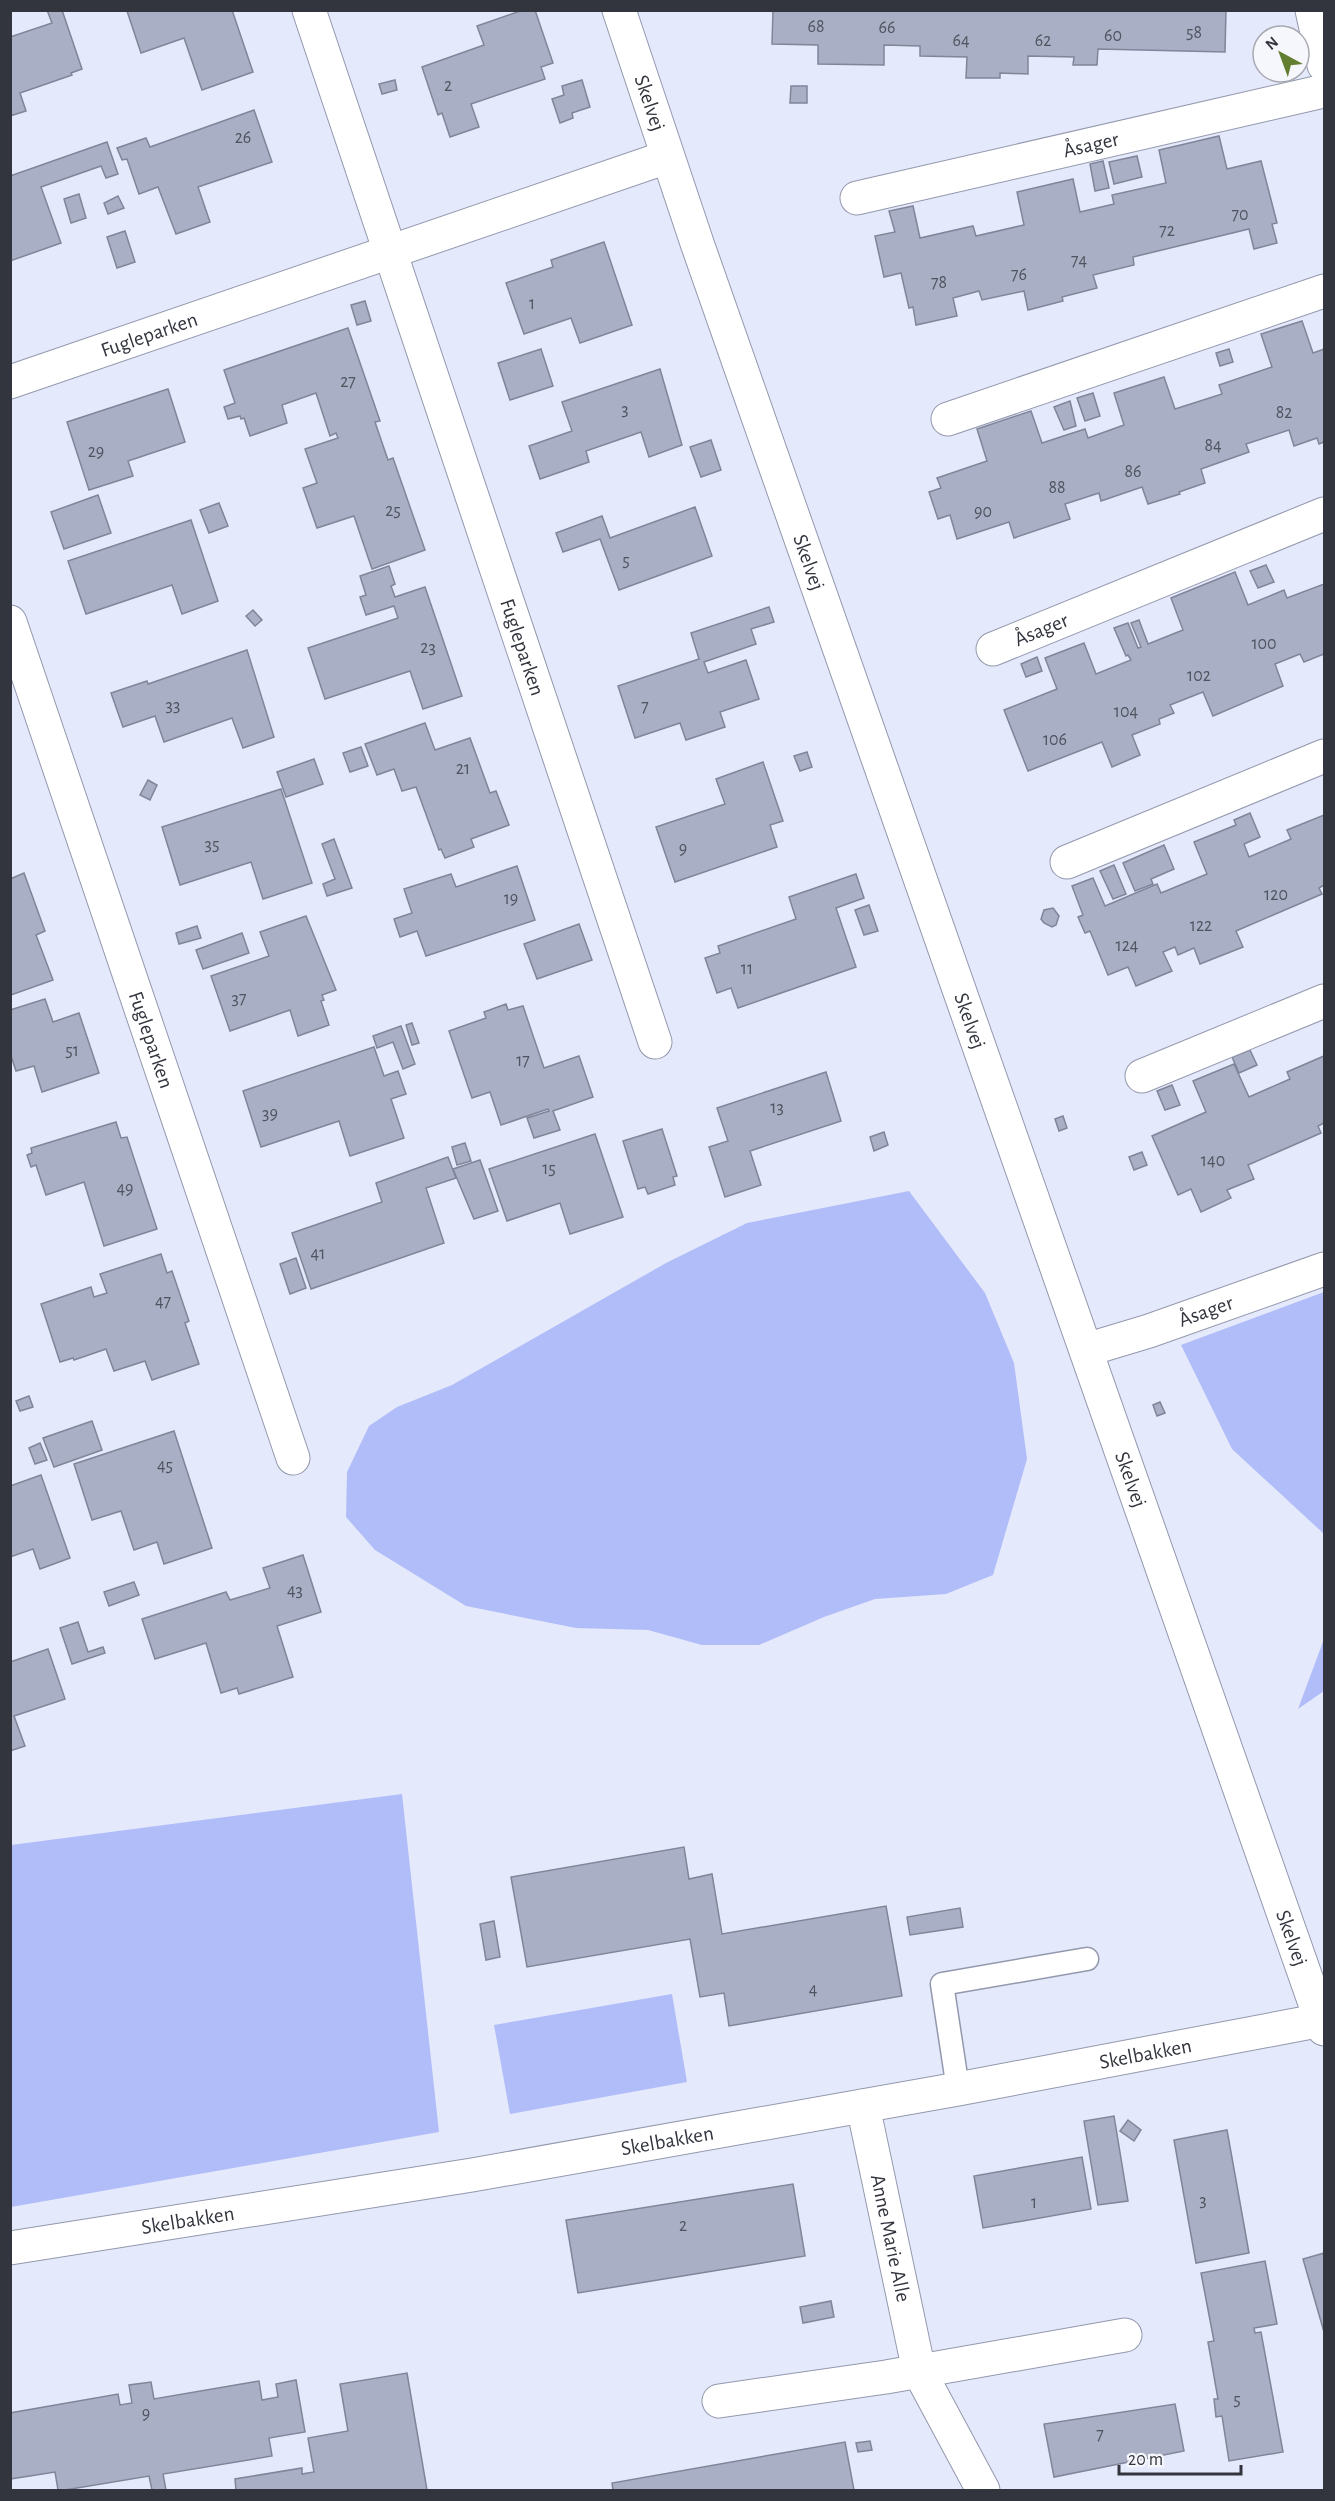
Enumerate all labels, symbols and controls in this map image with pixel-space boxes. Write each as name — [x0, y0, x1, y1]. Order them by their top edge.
house number: 68 — [808, 18, 825, 36]
house number: 66 — [879, 19, 895, 37]
house number: 58 — [1186, 24, 1202, 42]
north arrow — [1251, 24, 1311, 84]
house number: 60 — [1104, 27, 1122, 45]
house number: 64 — [952, 32, 970, 50]
house number: 62 — [1035, 32, 1051, 50]
text: N — [1262, 34, 1281, 53]
street label: Skelvej — [631, 72, 669, 134]
house number: 2 — [444, 77, 452, 95]
street label: Åsager — [1061, 128, 1121, 161]
house number: 26 — [235, 129, 251, 147]
house number: 70 — [1231, 206, 1249, 224]
house number: 72 — [1159, 222, 1175, 240]
house number: 74 — [1071, 252, 1087, 270]
house number: 76 — [1011, 266, 1027, 284]
house number: 78 — [931, 274, 947, 292]
house number: 1 — [529, 295, 535, 313]
street label: Fugleparken — [98, 308, 200, 361]
house number: 27 — [340, 373, 356, 391]
house number: 3 — [621, 401, 629, 419]
house number: 82 — [1276, 404, 1292, 422]
house number: 84 — [1204, 437, 1222, 455]
house number: 29 — [88, 443, 104, 461]
house number: 86 — [1125, 463, 1142, 481]
house number: 88 — [1048, 479, 1066, 497]
house number: 25 — [385, 502, 401, 520]
house number: 90 — [974, 503, 992, 521]
street label: Skelvej — [790, 532, 829, 593]
house number: 5 — [622, 552, 630, 570]
street label: Fugleparken — [497, 596, 549, 698]
street label: Åsager — [1010, 609, 1071, 650]
house number: 100 — [1251, 635, 1277, 653]
house number: 23 — [420, 639, 436, 657]
house number: 102 — [1187, 667, 1211, 685]
house number: 33 — [166, 697, 180, 715]
house number: 7 — [641, 698, 649, 716]
house number: 104 — [1114, 703, 1139, 721]
house number: 106 — [1043, 731, 1067, 749]
house number: 21 — [456, 760, 470, 778]
house number: 35 — [205, 836, 219, 854]
house number: 9 — [679, 840, 687, 858]
house number: 120 — [1264, 886, 1288, 904]
house number: 19 — [504, 890, 518, 908]
house number: 122 — [1190, 917, 1212, 935]
house number: 124 — [1115, 937, 1139, 955]
house number: 11 — [741, 960, 753, 978]
street label: Fugleparken — [125, 989, 178, 1091]
house number: 37 — [232, 990, 246, 1008]
street label: Skelvej — [951, 990, 990, 1051]
house number: 51 — [65, 1042, 79, 1060]
house number: 17 — [516, 1052, 530, 1070]
house number: 13 — [770, 1099, 784, 1117]
house number: 39 — [262, 1105, 278, 1123]
house number: 140 — [1201, 1152, 1225, 1170]
house number: 15 — [542, 1160, 556, 1178]
house number: 49 — [116, 1180, 134, 1198]
house number: 41 — [311, 1245, 325, 1263]
street label: Åsager — [1175, 1292, 1236, 1330]
house number: 47 — [155, 1293, 171, 1311]
street label: Skelvej — [1112, 1449, 1150, 1510]
house number: 45 — [157, 1457, 173, 1475]
house number: 43 — [287, 1582, 303, 1600]
street label: Skelvej — [1273, 1907, 1311, 1969]
house number: 4 — [809, 1981, 818, 1999]
street label: Skelbakken — [1097, 2034, 1193, 2073]
street label: Skelbakken — [619, 2122, 715, 2159]
street label: Anne Marie Alle — [867, 2172, 915, 2304]
house number: 3 — [1199, 2192, 1207, 2210]
house number: 1 — [1031, 2194, 1037, 2212]
street label: Skelbakken — [140, 2202, 236, 2238]
house number: 2 — [679, 2217, 687, 2235]
house number: 5 — [1233, 2391, 1241, 2409]
house number: 9 — [142, 2405, 150, 2423]
house number: 7 — [1096, 2426, 1104, 2444]
scale bar — [1119, 2438, 1240, 2476]
text: 20 m — [1128, 2451, 1163, 2469]

